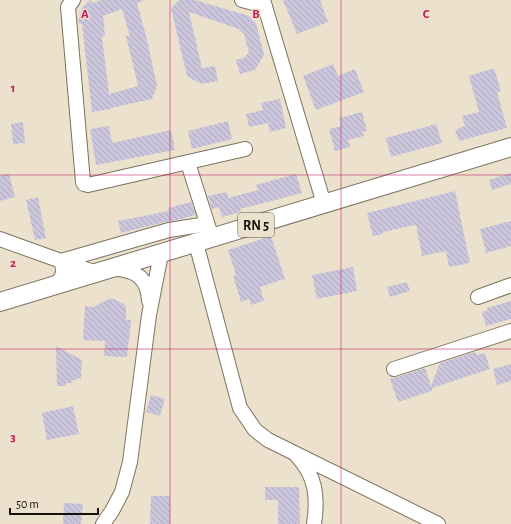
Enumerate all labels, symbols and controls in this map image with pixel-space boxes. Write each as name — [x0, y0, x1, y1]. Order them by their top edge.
text: A — [81, 8, 89, 21]
text: B — [252, 8, 260, 21]
text: C — [423, 8, 430, 21]
text: 1 — [11, 82, 15, 95]
road number: RN 5 — [238, 213, 274, 237]
text: 2 — [10, 257, 16, 270]
text: 3 — [10, 431, 16, 444]
scale bar — [10, 490, 98, 516]
text: 50 m — [16, 498, 39, 510]

